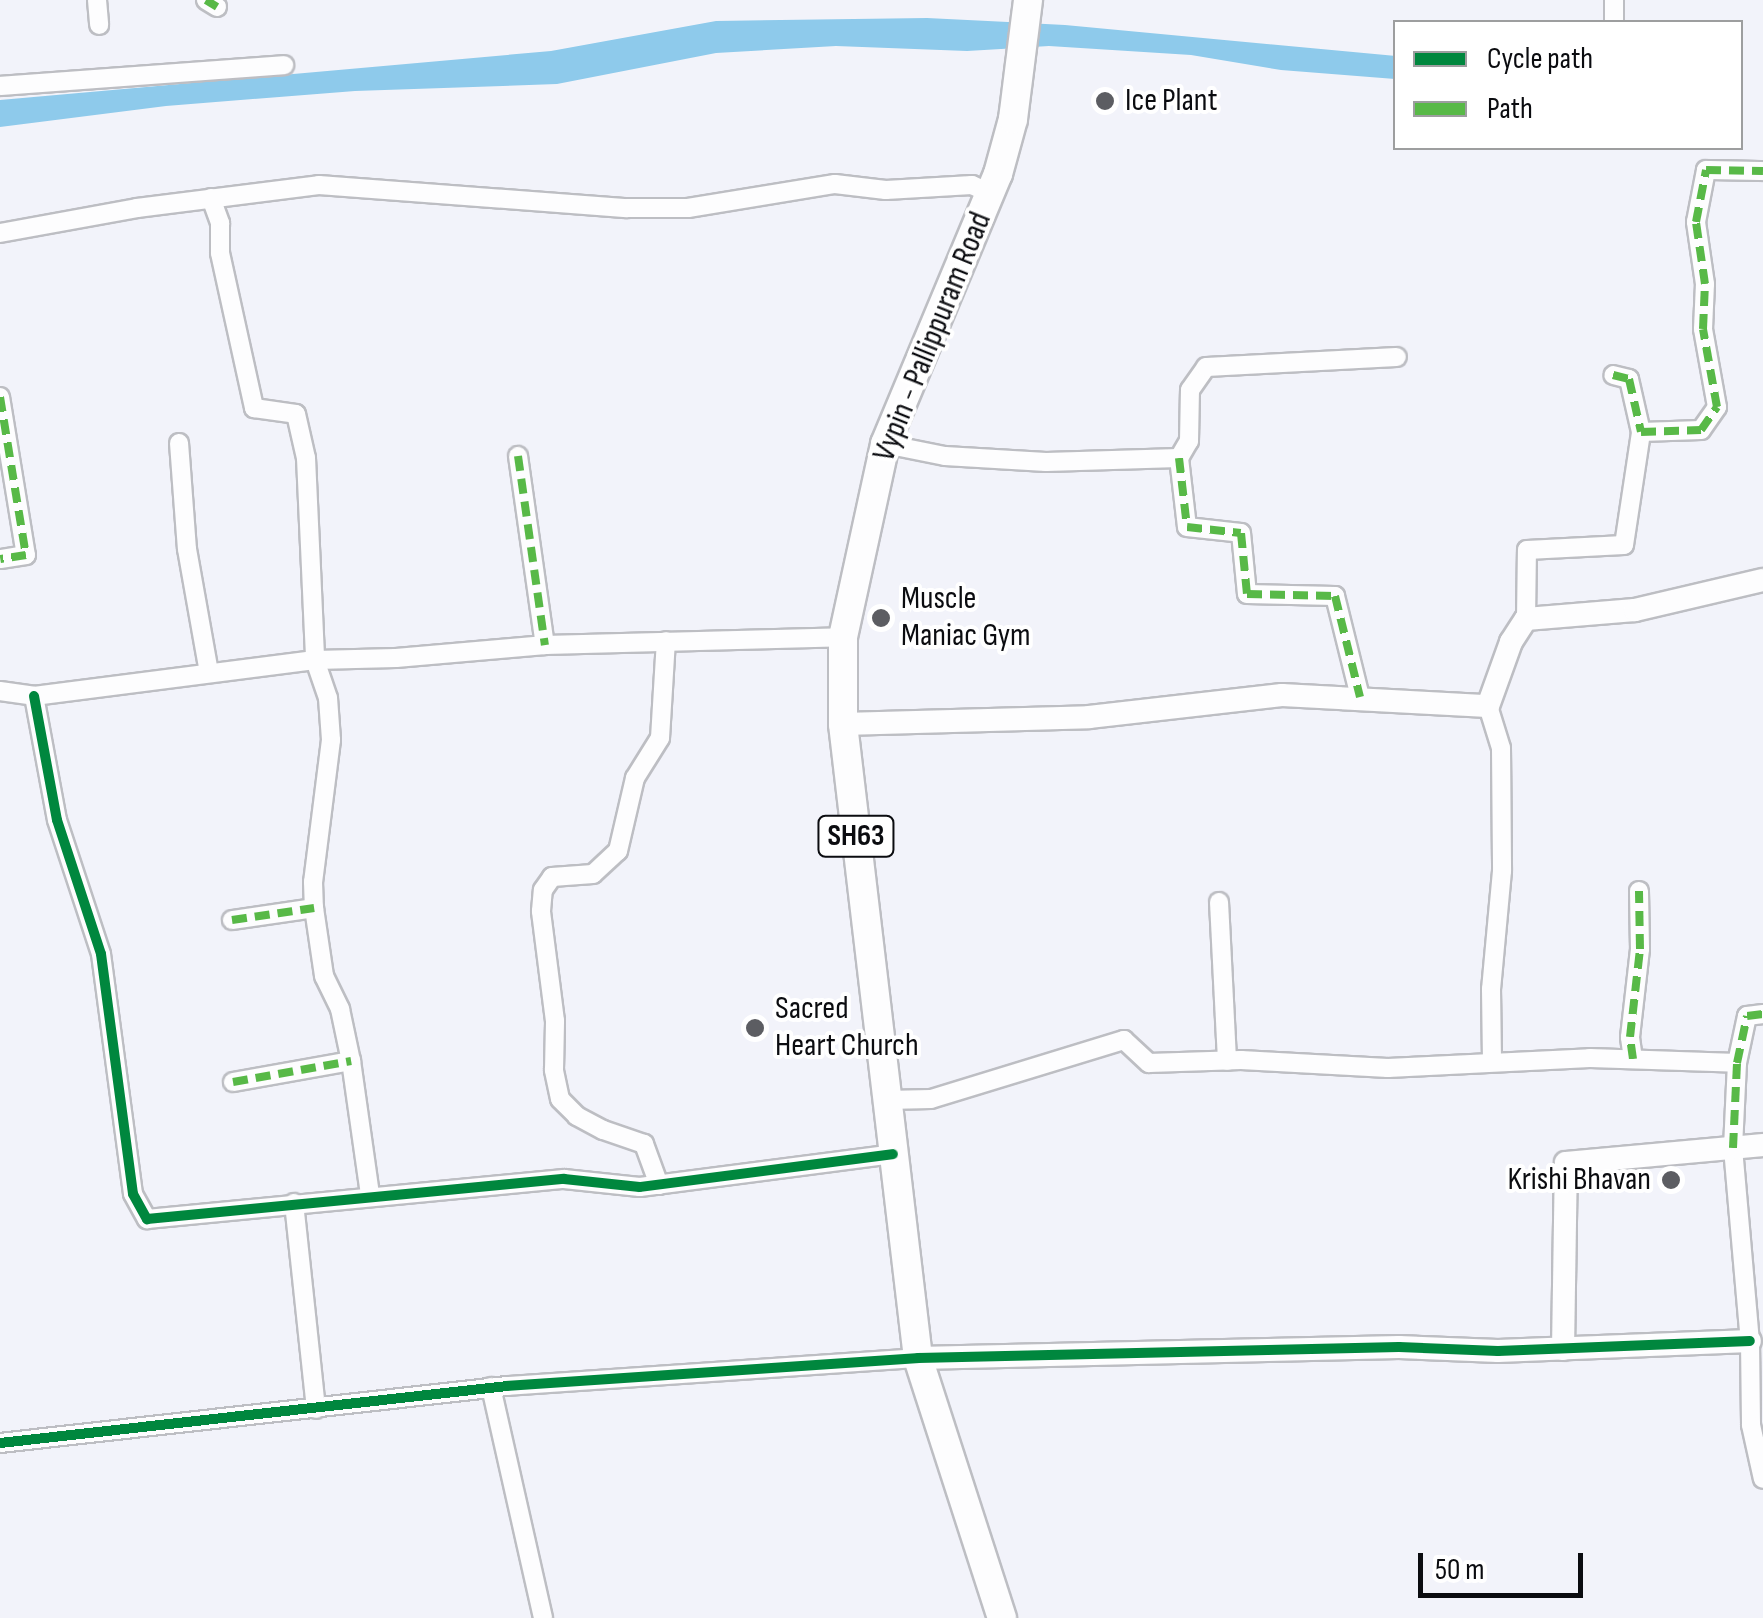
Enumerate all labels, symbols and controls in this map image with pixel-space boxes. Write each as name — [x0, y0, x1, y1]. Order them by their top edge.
legend — [1393, 20, 1743, 150]
text: Cycle path — [1487, 41, 1593, 77]
place label: Ice Plant — [1125, 82, 1218, 120]
marker: Ice Plant — [1094, 90, 1116, 112]
text: Path — [1487, 91, 1533, 127]
street label: Vypin - Pallippuram Road — [865, 207, 1001, 467]
place label: Muscle Maniac Gym — [901, 581, 1031, 656]
marker: Muscle Maniac Gym — [870, 607, 892, 629]
road number: SH63 — [816, 811, 896, 861]
place label: Sacred Heart Church — [775, 991, 919, 1066]
marker: Sacred Heart Church — [744, 1017, 766, 1039]
place label: Krishi Bhavan — [1507, 1161, 1651, 1199]
marker: Krishi Bhavan — [1660, 1169, 1682, 1191]
scale bar — [1423, 1533, 1588, 1595]
text: 50 m — [1435, 1552, 1484, 1588]

